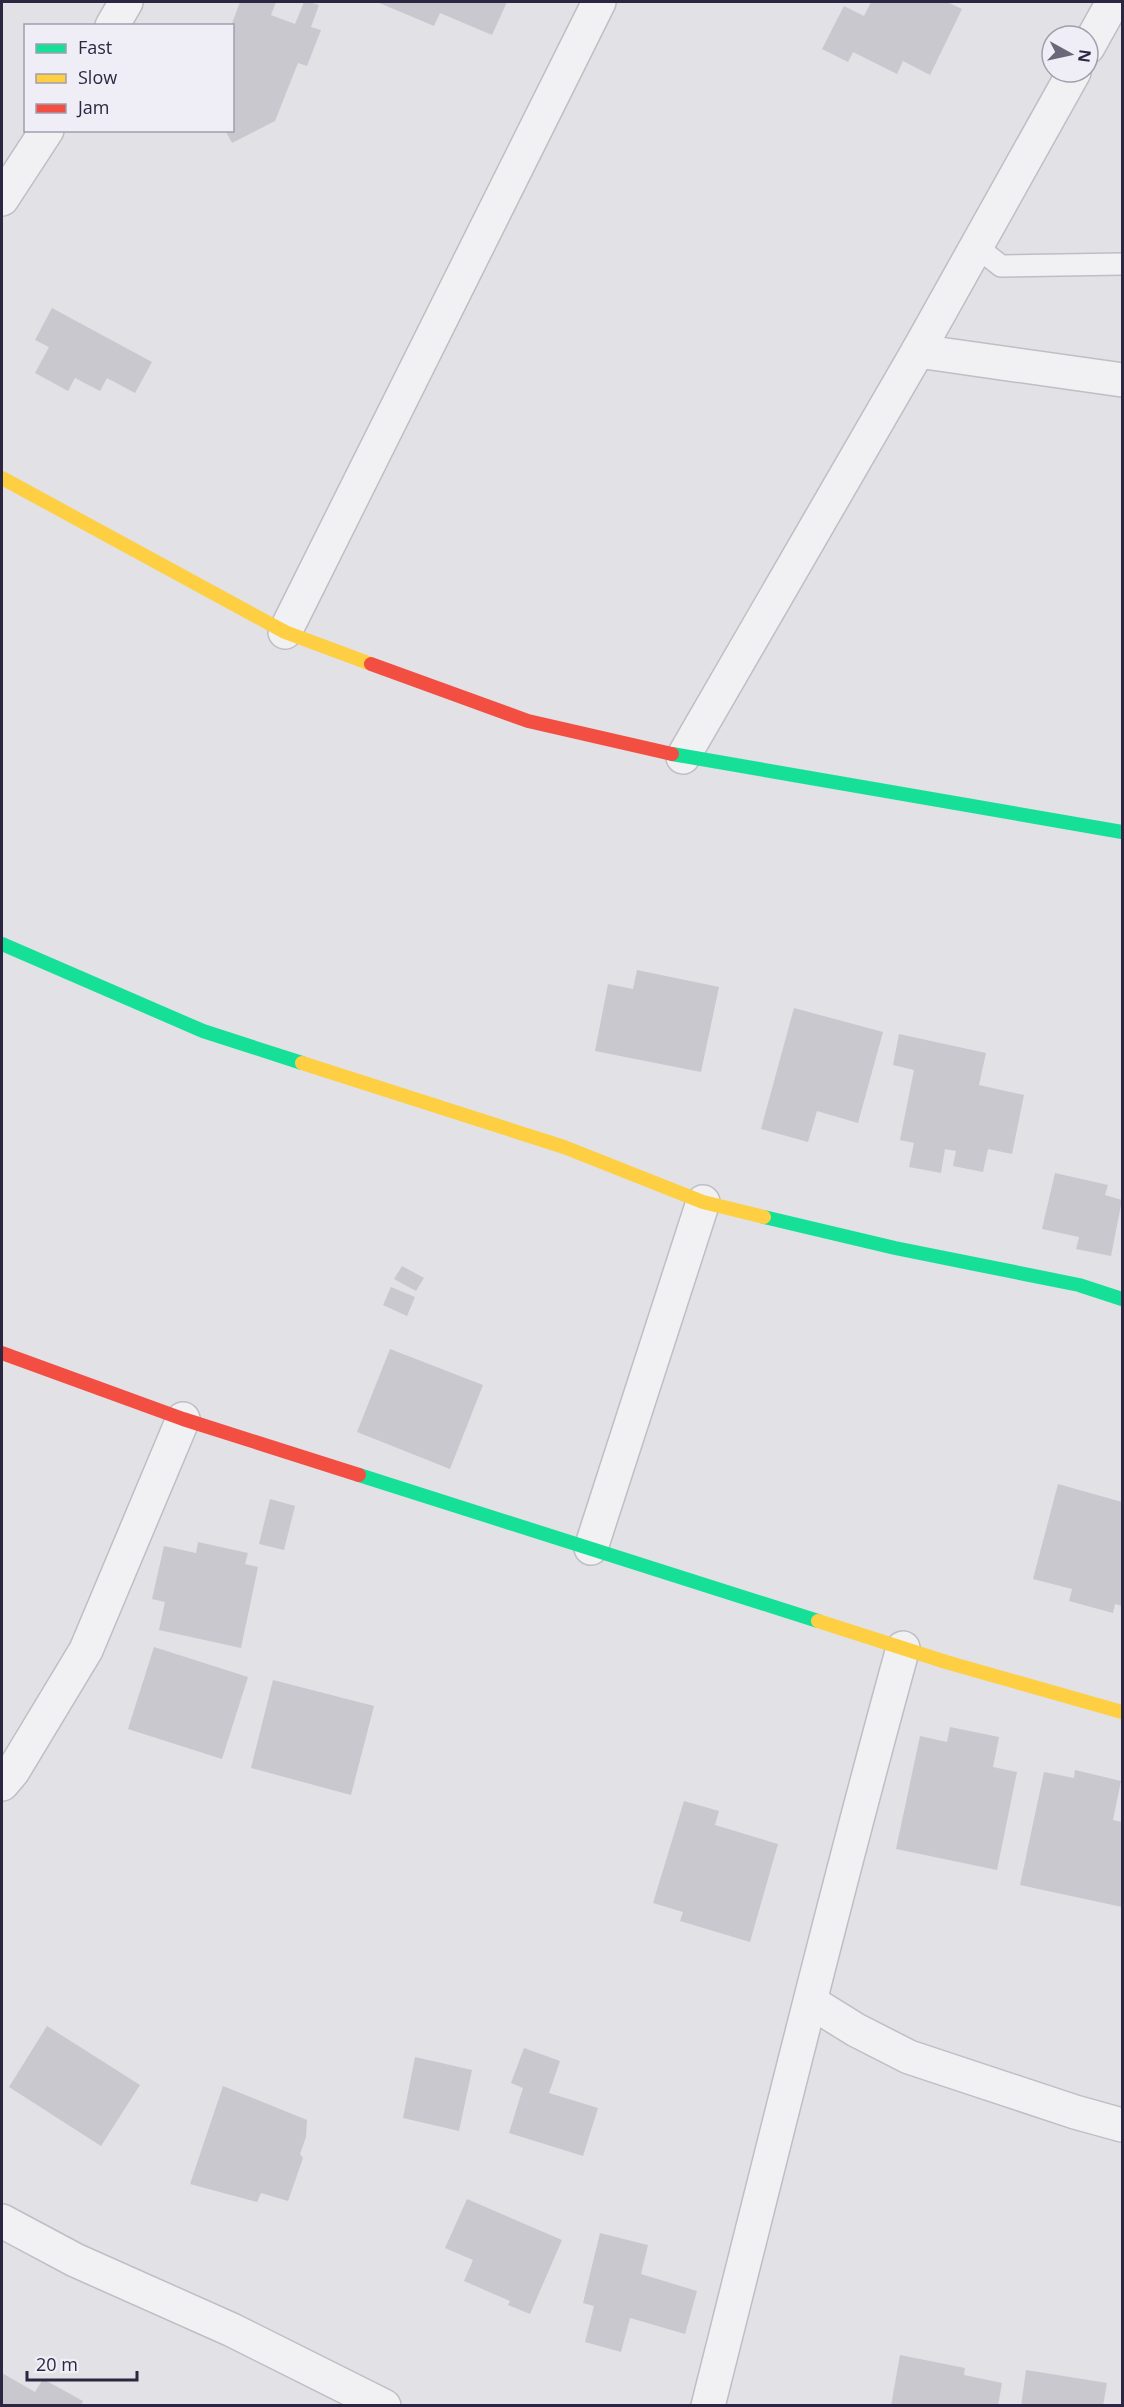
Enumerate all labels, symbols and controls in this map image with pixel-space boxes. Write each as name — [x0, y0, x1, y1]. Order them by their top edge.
legend — [24, 24, 234, 132]
north arrow — [1040, 24, 1100, 84]
text: Fast — [78, 35, 112, 59]
text: N — [1073, 48, 1097, 64]
text: Slow — [78, 65, 117, 89]
text: Jam — [76, 95, 110, 119]
scale bar — [27, 2344, 136, 2382]
text: 20 m — [36, 2352, 78, 2376]

